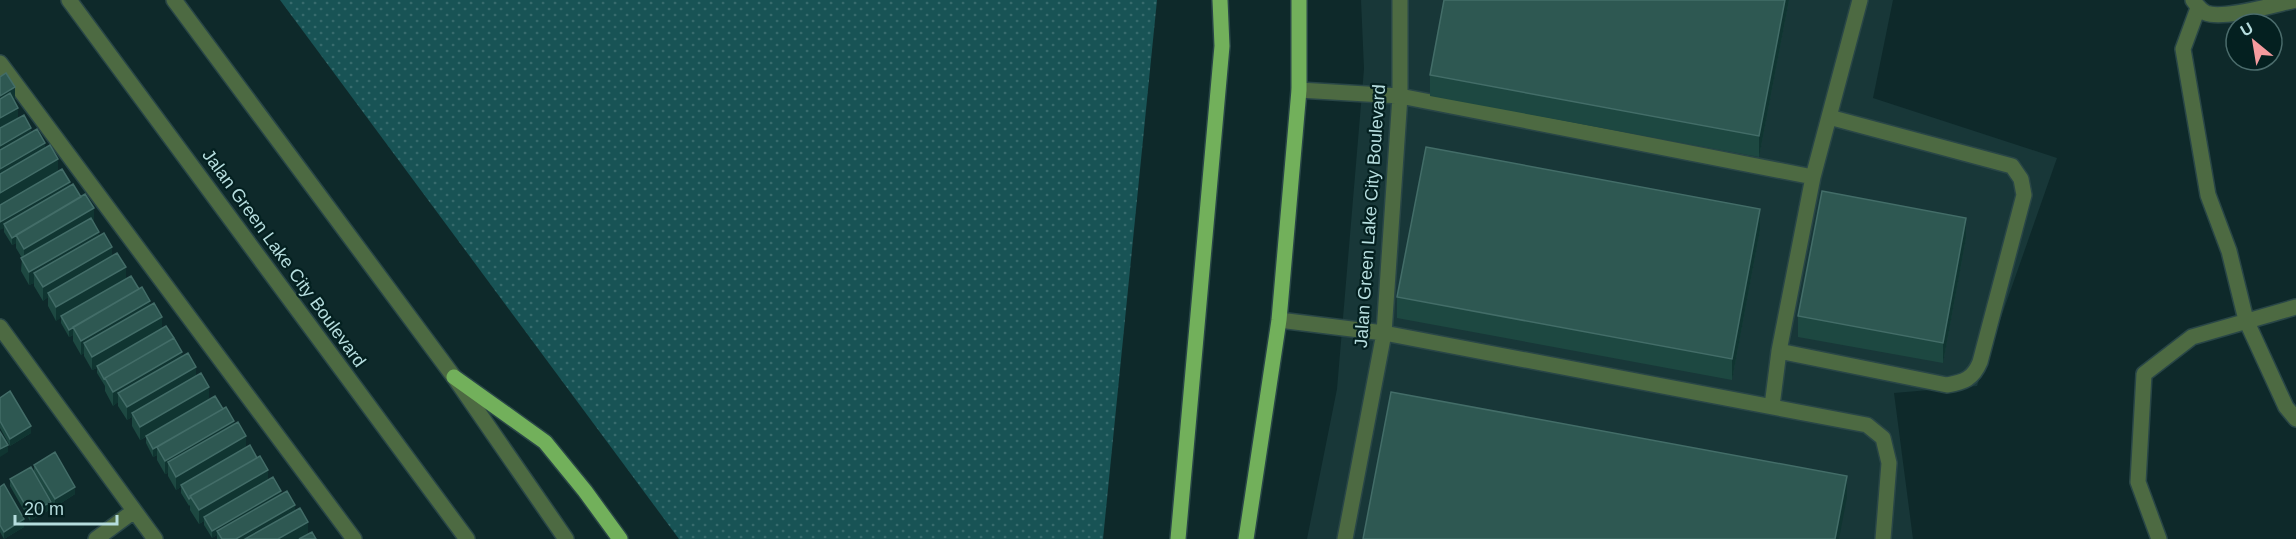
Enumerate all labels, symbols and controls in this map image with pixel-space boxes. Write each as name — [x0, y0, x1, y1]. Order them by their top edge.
north arrow — [2224, 12, 2284, 72]
text: U — [2237, 19, 2256, 40]
street label: Jalan Green Lake City Boulevard — [1351, 84, 1389, 348]
street label: Jalan Green Lake City Boulevard — [198, 145, 370, 371]
scale bar — [15, 488, 117, 526]
text: 20 m — [24, 499, 64, 519]

